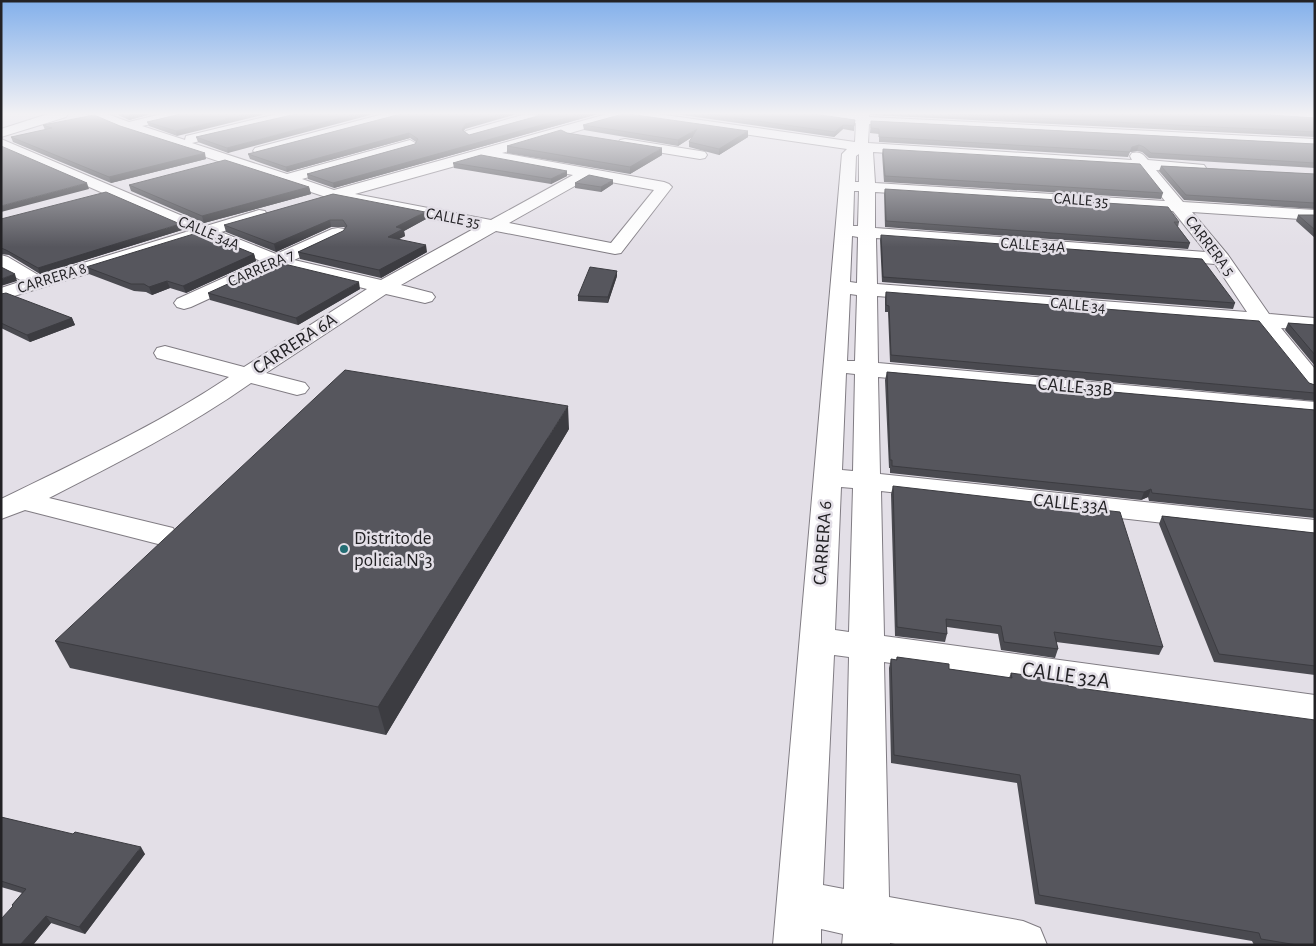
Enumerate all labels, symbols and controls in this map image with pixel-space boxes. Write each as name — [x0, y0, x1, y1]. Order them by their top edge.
street label: CALLE 35 — [1053, 190, 1109, 210]
street label: CALLE 35 — [425, 205, 481, 231]
street label: CALLE 34A — [176, 213, 242, 253]
street label: CARRERA 5 — [1182, 213, 1238, 279]
street label: CALLE 34A — [1000, 235, 1066, 255]
street label: CARRERA 7 — [226, 246, 297, 290]
street label: CARRERA 8 — [16, 260, 88, 296]
street label: CALLE 34 — [1050, 295, 1107, 315]
street label: CARRERA 6A — [250, 310, 340, 378]
street label: CALLE 33B — [1037, 374, 1113, 400]
street label: CALLE 33A — [1032, 491, 1110, 517]
street label: CARRERA 6 — [811, 500, 835, 586]
place label: Distrito de policia N°3 — [354, 529, 433, 570]
marker: Distrito de policia N°3 — [338, 543, 350, 555]
street label: CALLE 32A — [1021, 658, 1112, 692]

